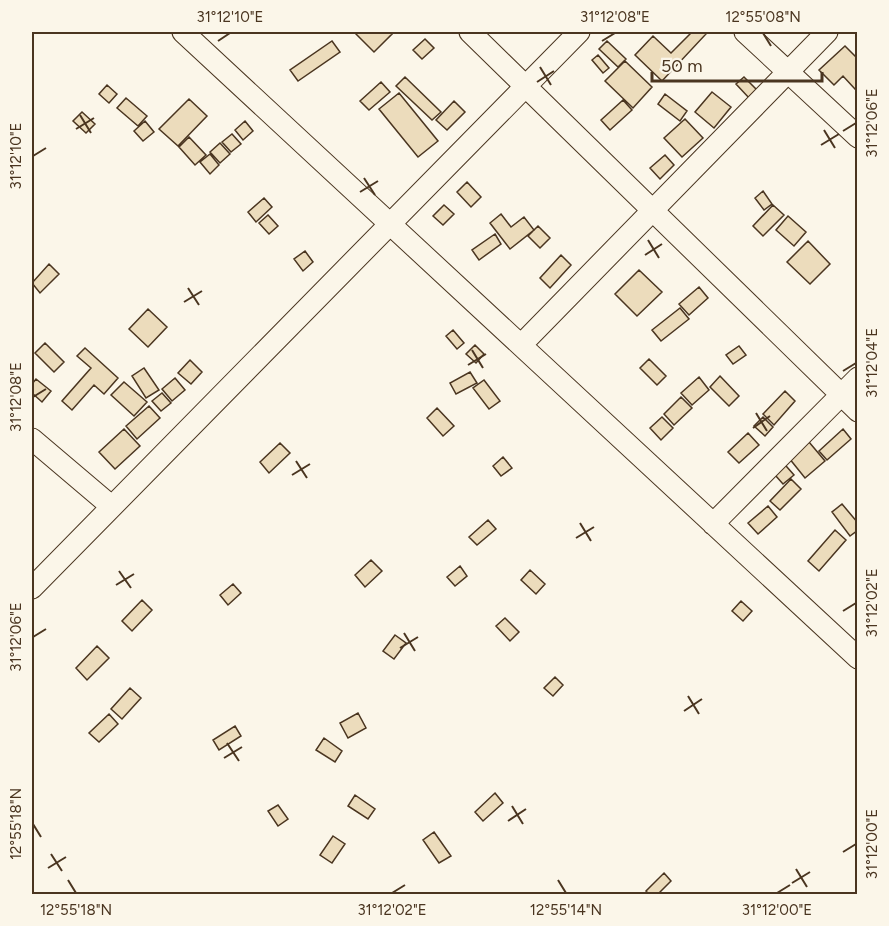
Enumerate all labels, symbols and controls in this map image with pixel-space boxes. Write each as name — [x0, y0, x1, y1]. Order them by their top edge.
text: 31°12'10"E — [197, 8, 263, 26]
text: 31°12'08"E — [580, 8, 650, 26]
text: 12°55'08"N — [725, 8, 801, 26]
scale bar — [652, 45, 822, 83]
text: 50 m — [661, 55, 703, 77]
text: 31°12'06"E — [863, 88, 881, 158]
text: 31°12'10"E — [7, 123, 25, 189]
text: 31°12'04"E — [863, 328, 881, 398]
text: 31°12'08"E — [7, 362, 25, 432]
text: 31°12'02"E — [863, 568, 881, 638]
text: 31°12'06"E — [7, 602, 25, 672]
text: 12°55'18"N — [7, 788, 25, 860]
text: 31°12'00"E — [863, 809, 881, 879]
text: 12°55'18"N — [40, 901, 112, 919]
text: 31°12'02"E — [357, 901, 427, 919]
text: 12°55'14"N — [530, 901, 602, 919]
text: 31°12'00"E — [742, 901, 812, 919]

